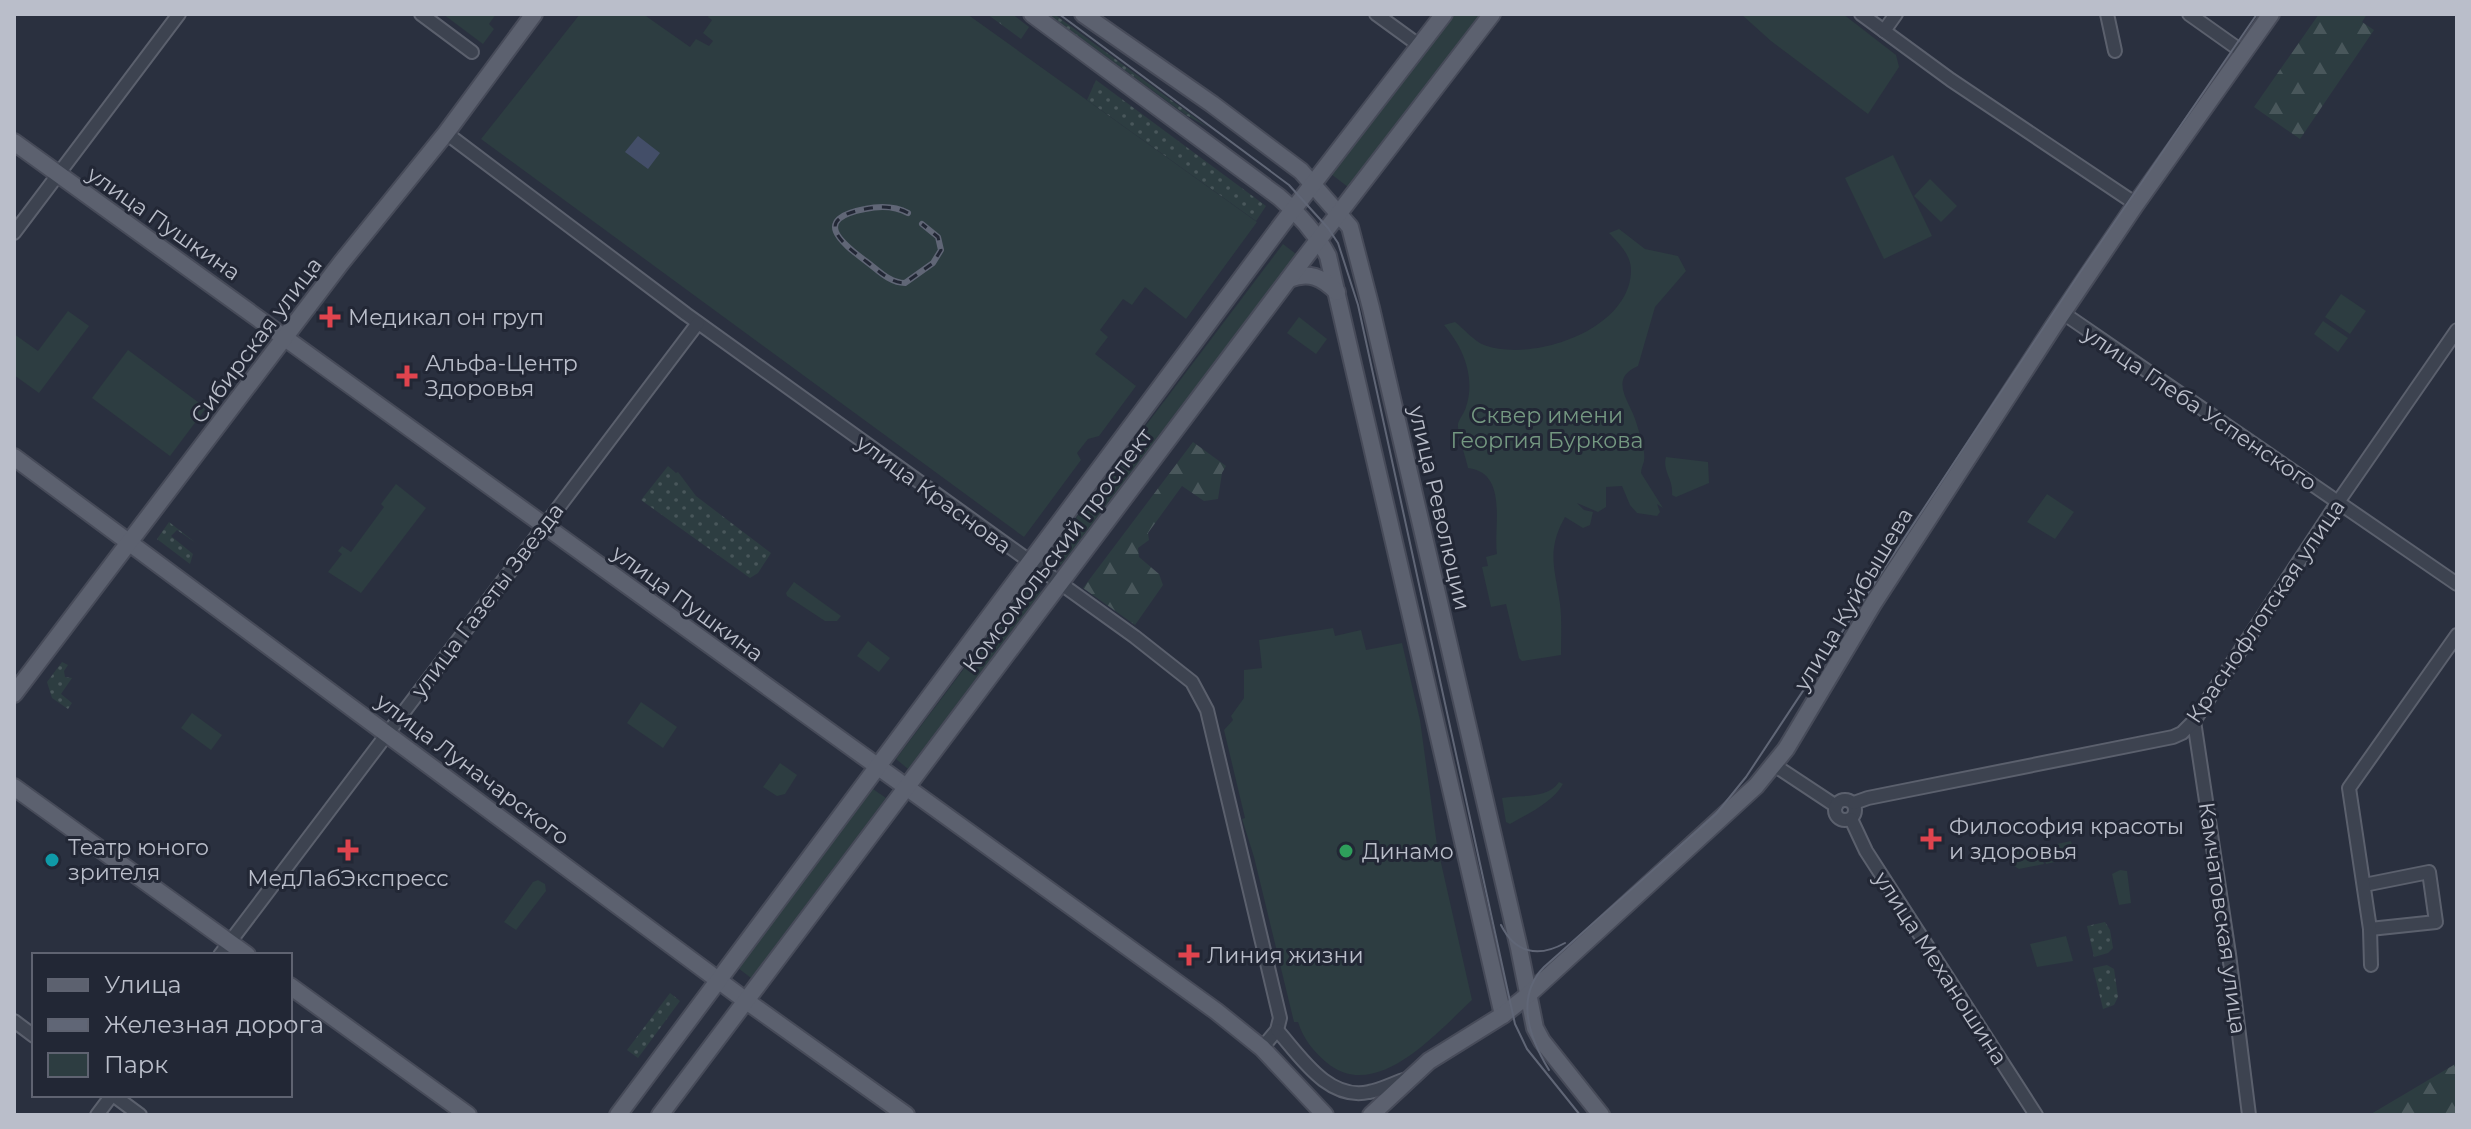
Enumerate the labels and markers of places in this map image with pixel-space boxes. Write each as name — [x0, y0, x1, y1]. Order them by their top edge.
place label: Медикал он груп — [348, 304, 544, 331]
marker: Медикал он груп — [319, 306, 341, 328]
place label: Альфа-Центр Здоровья — [425, 350, 578, 402]
marker: Альфа-Центр Здоровья — [396, 365, 418, 387]
place label: Философия красоты и здоровья — [1949, 813, 2184, 865]
marker: Философия красоты и здоровья — [1920, 828, 1942, 850]
place label: Театр юного зрителя — [68, 834, 209, 886]
place label: Динамо — [1362, 838, 1454, 865]
marker: МедЛабЭкспресс — [337, 839, 359, 861]
marker: Динамо — [1337, 842, 1355, 860]
marker: Театр юного зрителя — [43, 851, 61, 869]
place label: МедЛабЭкспресс — [247, 865, 449, 892]
place label: Линия жизни — [1207, 942, 1364, 969]
marker: Линия жизни — [1178, 944, 1200, 966]

